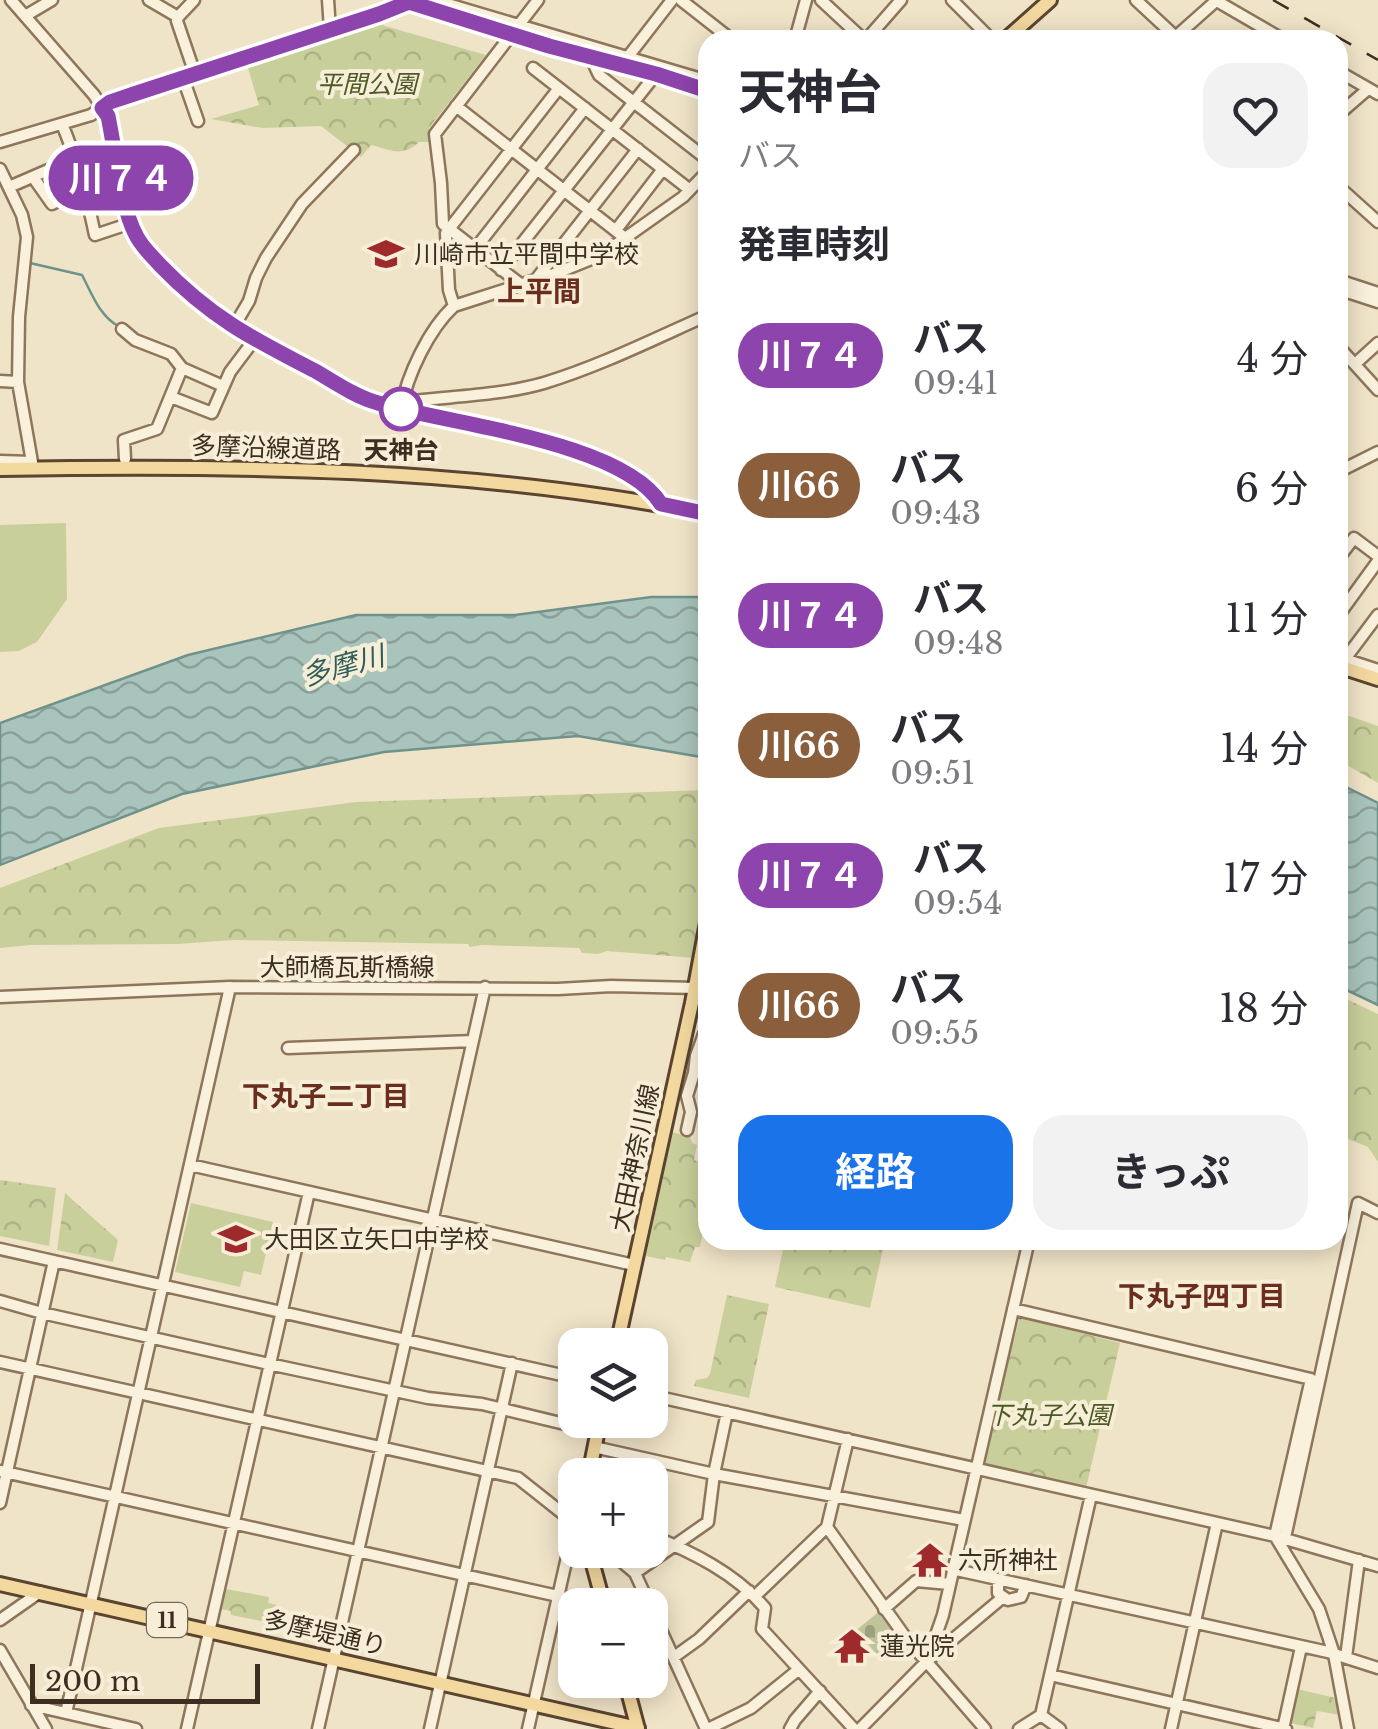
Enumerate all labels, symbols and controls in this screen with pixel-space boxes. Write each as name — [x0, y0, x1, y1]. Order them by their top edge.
text: 天神台 — [738, 62, 882, 122]
button: heart — [1203, 63, 1308, 168]
park label: 平間公園 — [317, 69, 420, 100]
text: バス — [738, 136, 802, 176]
line badge: 川７４ — [64, 146, 178, 210]
text: 川７４ — [68, 157, 174, 200]
text: 発車時刻 — [738, 221, 890, 268]
school or university icon: 川崎市立平間中学校 — [367, 235, 405, 273]
place label: 川崎市立平間中学校 — [414, 239, 639, 270]
district label: 上平間 — [497, 274, 581, 309]
text: バス — [913, 315, 989, 362]
text: 川７４ — [758, 334, 863, 377]
text: 4 分 — [1237, 335, 1308, 382]
text: 09:41 — [913, 363, 999, 403]
marker: 天神台 — [380, 388, 422, 430]
street label: 多摩沿線道路 — [190, 430, 342, 466]
place label: 天神台 — [363, 435, 439, 466]
text: バス — [890, 445, 966, 492]
text: 川66 — [758, 464, 840, 507]
text: 6 分 — [1235, 465, 1308, 512]
text: 09:43 — [890, 493, 981, 533]
text: バス — [913, 575, 989, 622]
text: 川７４ — [758, 594, 863, 637]
text: 11 分 — [1225, 595, 1308, 642]
text: 09:48 — [913, 623, 1004, 663]
water label: 多摩川 — [298, 637, 391, 694]
text: バス — [890, 705, 966, 752]
text: 川66 — [758, 724, 840, 767]
text: 14 分 — [1220, 725, 1308, 772]
text: 09:51 — [890, 753, 975, 793]
text: バス — [913, 835, 989, 882]
text: 川７４ — [758, 854, 863, 897]
text: 17 分 — [1223, 855, 1308, 902]
text: 09:54 — [913, 883, 1002, 923]
street label: 大師橋瓦斯橋線 — [259, 952, 435, 983]
text: バス — [890, 965, 966, 1012]
text: 川66 — [758, 984, 840, 1027]
text: 18 分 — [1219, 985, 1308, 1032]
text: 09:55 — [890, 1013, 979, 1053]
district label: 下丸子二丁目 — [242, 1079, 410, 1114]
street label: 大田神奈川線 — [604, 1081, 666, 1235]
button: 経路 — [738, 1115, 1013, 1230]
button: きっぷ — [1033, 1115, 1308, 1230]
school or university icon: 大田区立矢口中学校 — [217, 1220, 255, 1258]
place label: 大田区立矢口中学校 — [264, 1224, 489, 1255]
district label: 下丸子四丁目 — [1118, 1279, 1286, 1314]
map controls — [558, 1328, 668, 1698]
button: layers — [558, 1328, 668, 1438]
park label: 下丸子公園 — [986, 1400, 1114, 1431]
button: + — [558, 1458, 668, 1568]
temple icon: 六所神社 — [911, 1541, 949, 1579]
place label: 六所神社 — [958, 1545, 1058, 1576]
button: − — [558, 1588, 668, 1698]
road number: 11 — [147, 1603, 187, 1637]
street label: 多摩堤通り — [261, 1604, 389, 1662]
temple icon: 蓮光院 — [833, 1627, 871, 1665]
place label: 蓮光院 — [880, 1631, 955, 1662]
scale bar — [30, 1659, 260, 1704]
text: 200 m — [45, 1664, 140, 1699]

